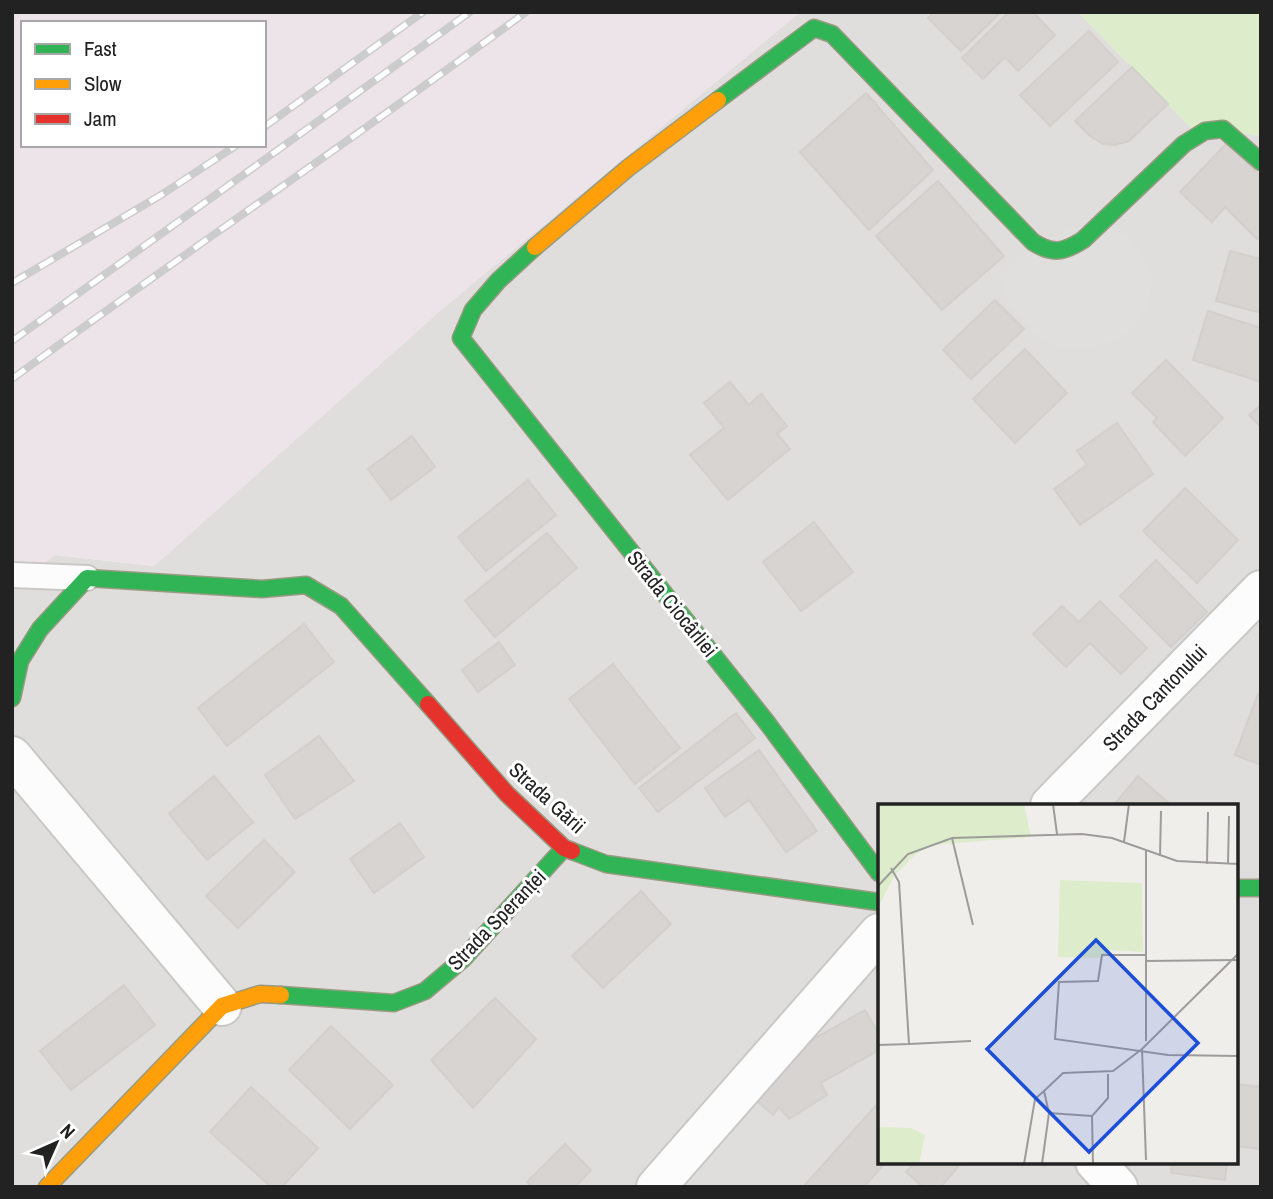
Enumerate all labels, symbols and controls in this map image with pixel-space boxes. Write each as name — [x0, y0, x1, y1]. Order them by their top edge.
legend — [21, 21, 266, 147]
text: Fast — [84, 34, 117, 63]
text: Slow — [84, 69, 122, 98]
text: Jam — [84, 104, 117, 133]
street label: Strada Ciocârliei — [620, 544, 724, 663]
street label: Strada Cantonului — [1096, 638, 1213, 758]
street label: Strada Gării — [503, 755, 592, 840]
inset map — [878, 804, 1238, 1164]
street label: Strada Speranței — [441, 863, 552, 977]
north arrow — [21, 1108, 91, 1178]
text: N — [55, 1118, 81, 1144]

